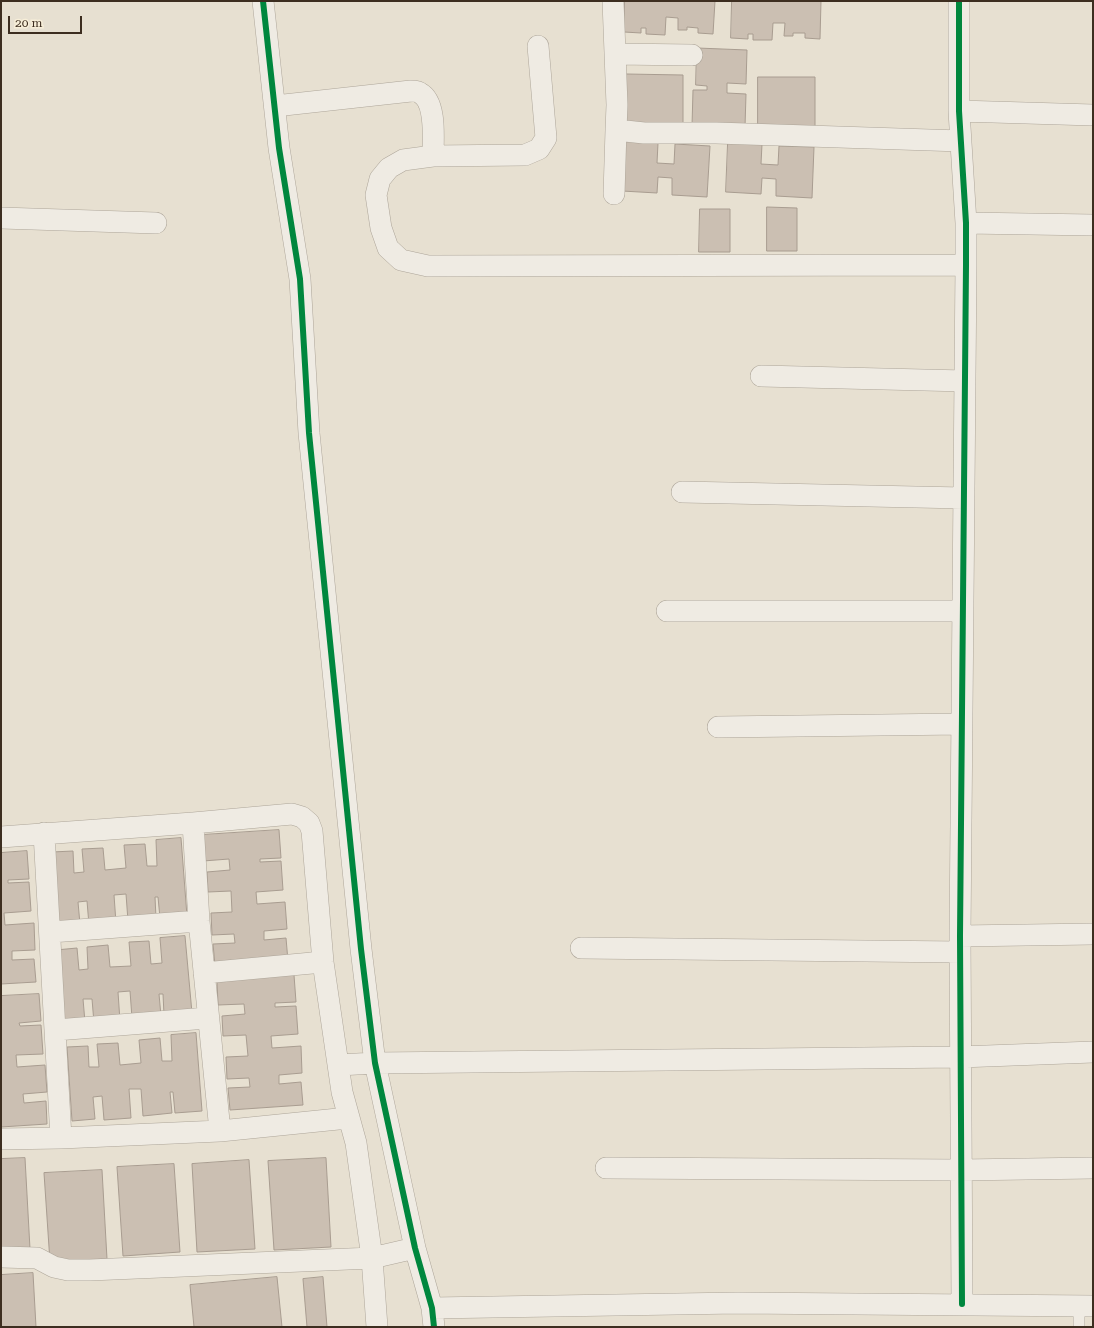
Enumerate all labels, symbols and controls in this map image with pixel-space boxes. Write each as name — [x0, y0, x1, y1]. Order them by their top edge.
scale bar — [10, 8, 84, 34]
text: 20 m — [15, 16, 42, 30]

